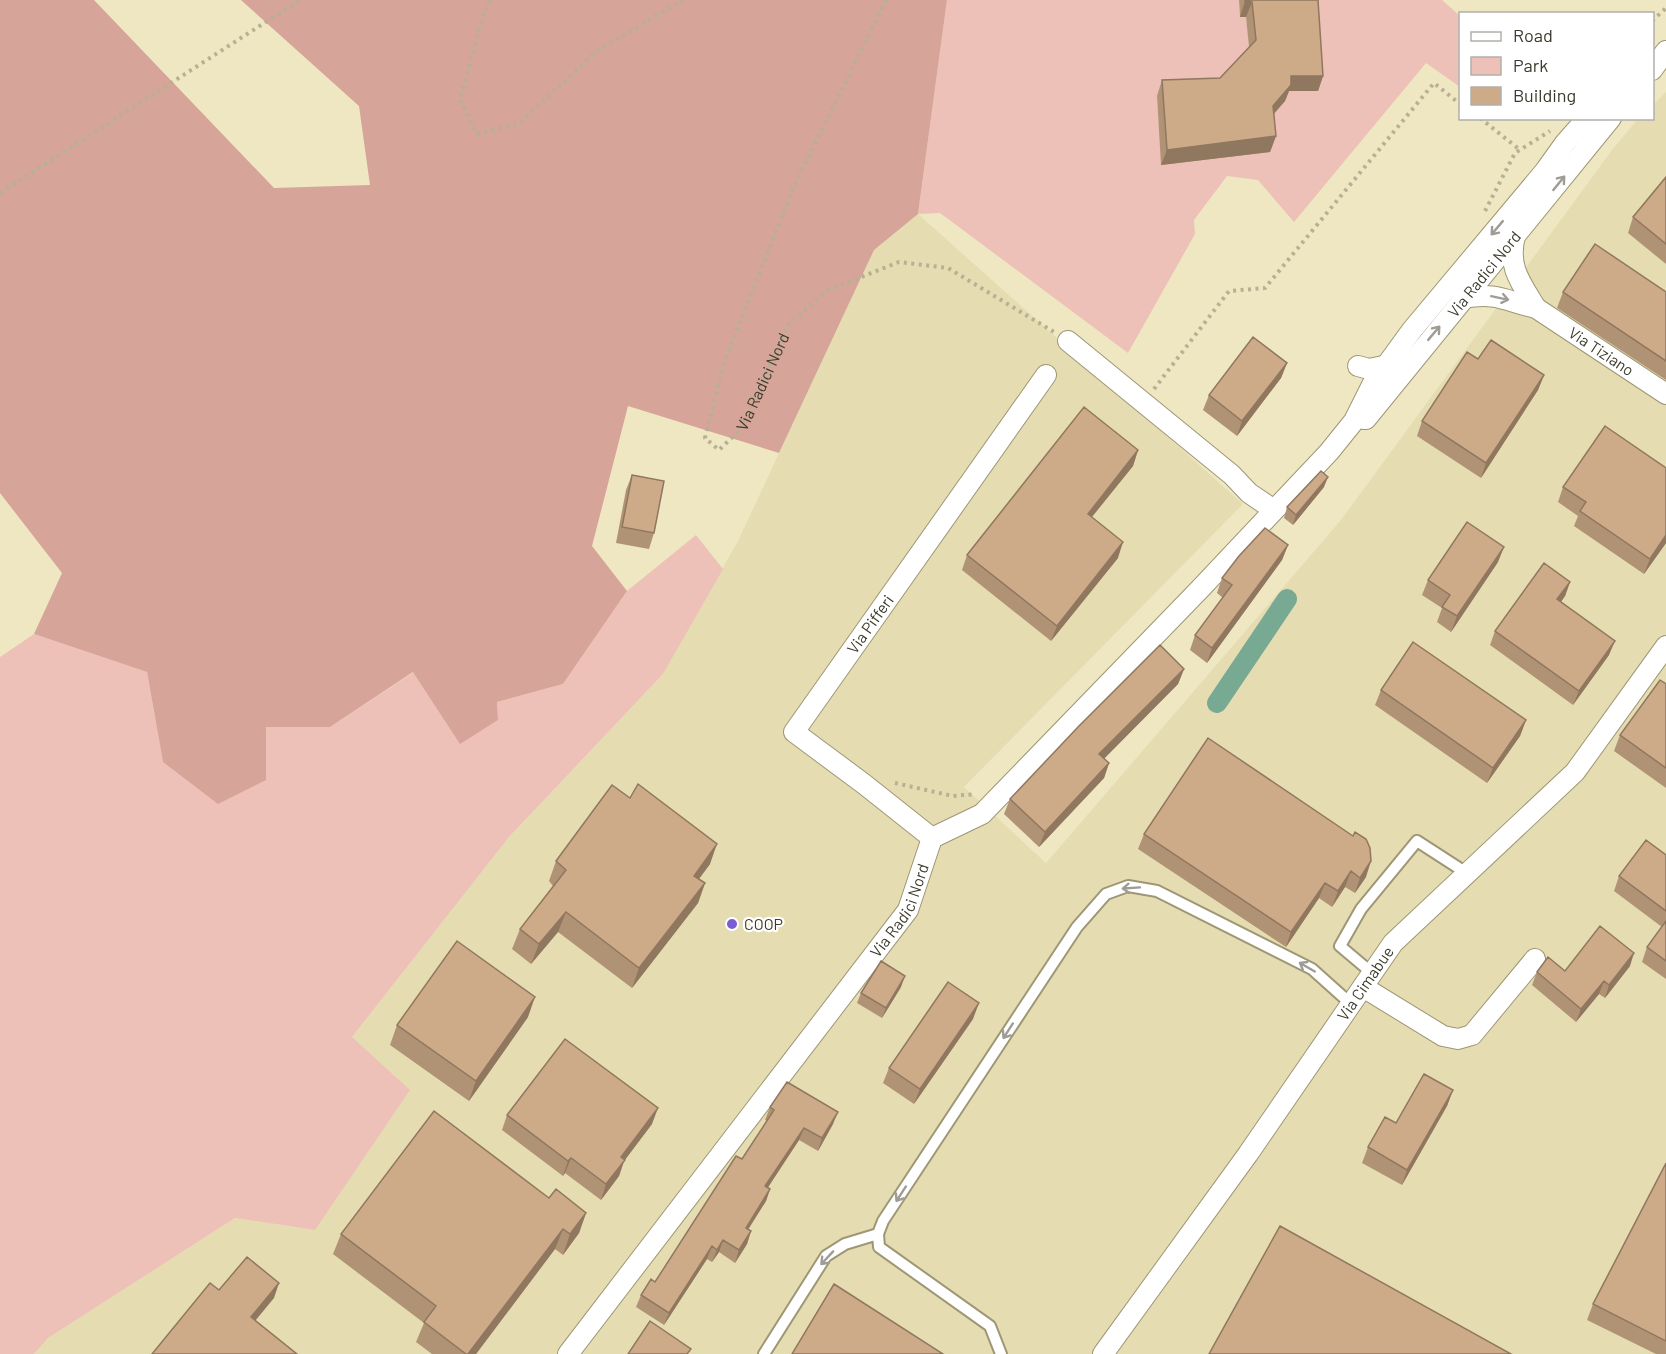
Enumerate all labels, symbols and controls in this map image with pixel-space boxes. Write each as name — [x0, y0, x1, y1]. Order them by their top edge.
legend — [1459, 12, 1654, 120]
text: Road — [1513, 24, 1553, 46]
text: Park — [1513, 54, 1548, 76]
text: Building — [1513, 84, 1576, 106]
one-way arrow — [1552, 176, 1566, 191]
one-way arrow — [1490, 220, 1503, 236]
street label: Via Radici Nord — [1443, 227, 1524, 321]
one-way arrow — [1490, 293, 1510, 304]
street label: Via Tiziano — [1565, 322, 1638, 379]
one-way arrow — [1428, 325, 1441, 341]
street label: Via Radici Nord — [732, 330, 793, 433]
street label: Via Pifferi — [842, 591, 897, 657]
street label: Via Radici Nord — [865, 861, 932, 961]
one-way arrow — [1122, 882, 1141, 893]
place label: COOP — [744, 914, 783, 933]
marker: COOP — [725, 917, 739, 931]
street label: Via Cimabue — [1333, 942, 1397, 1024]
one-way arrow — [1299, 961, 1316, 973]
one-way arrow — [1002, 1022, 1014, 1039]
one-way arrow — [895, 1185, 907, 1202]
one-way arrow — [820, 1251, 834, 1266]

